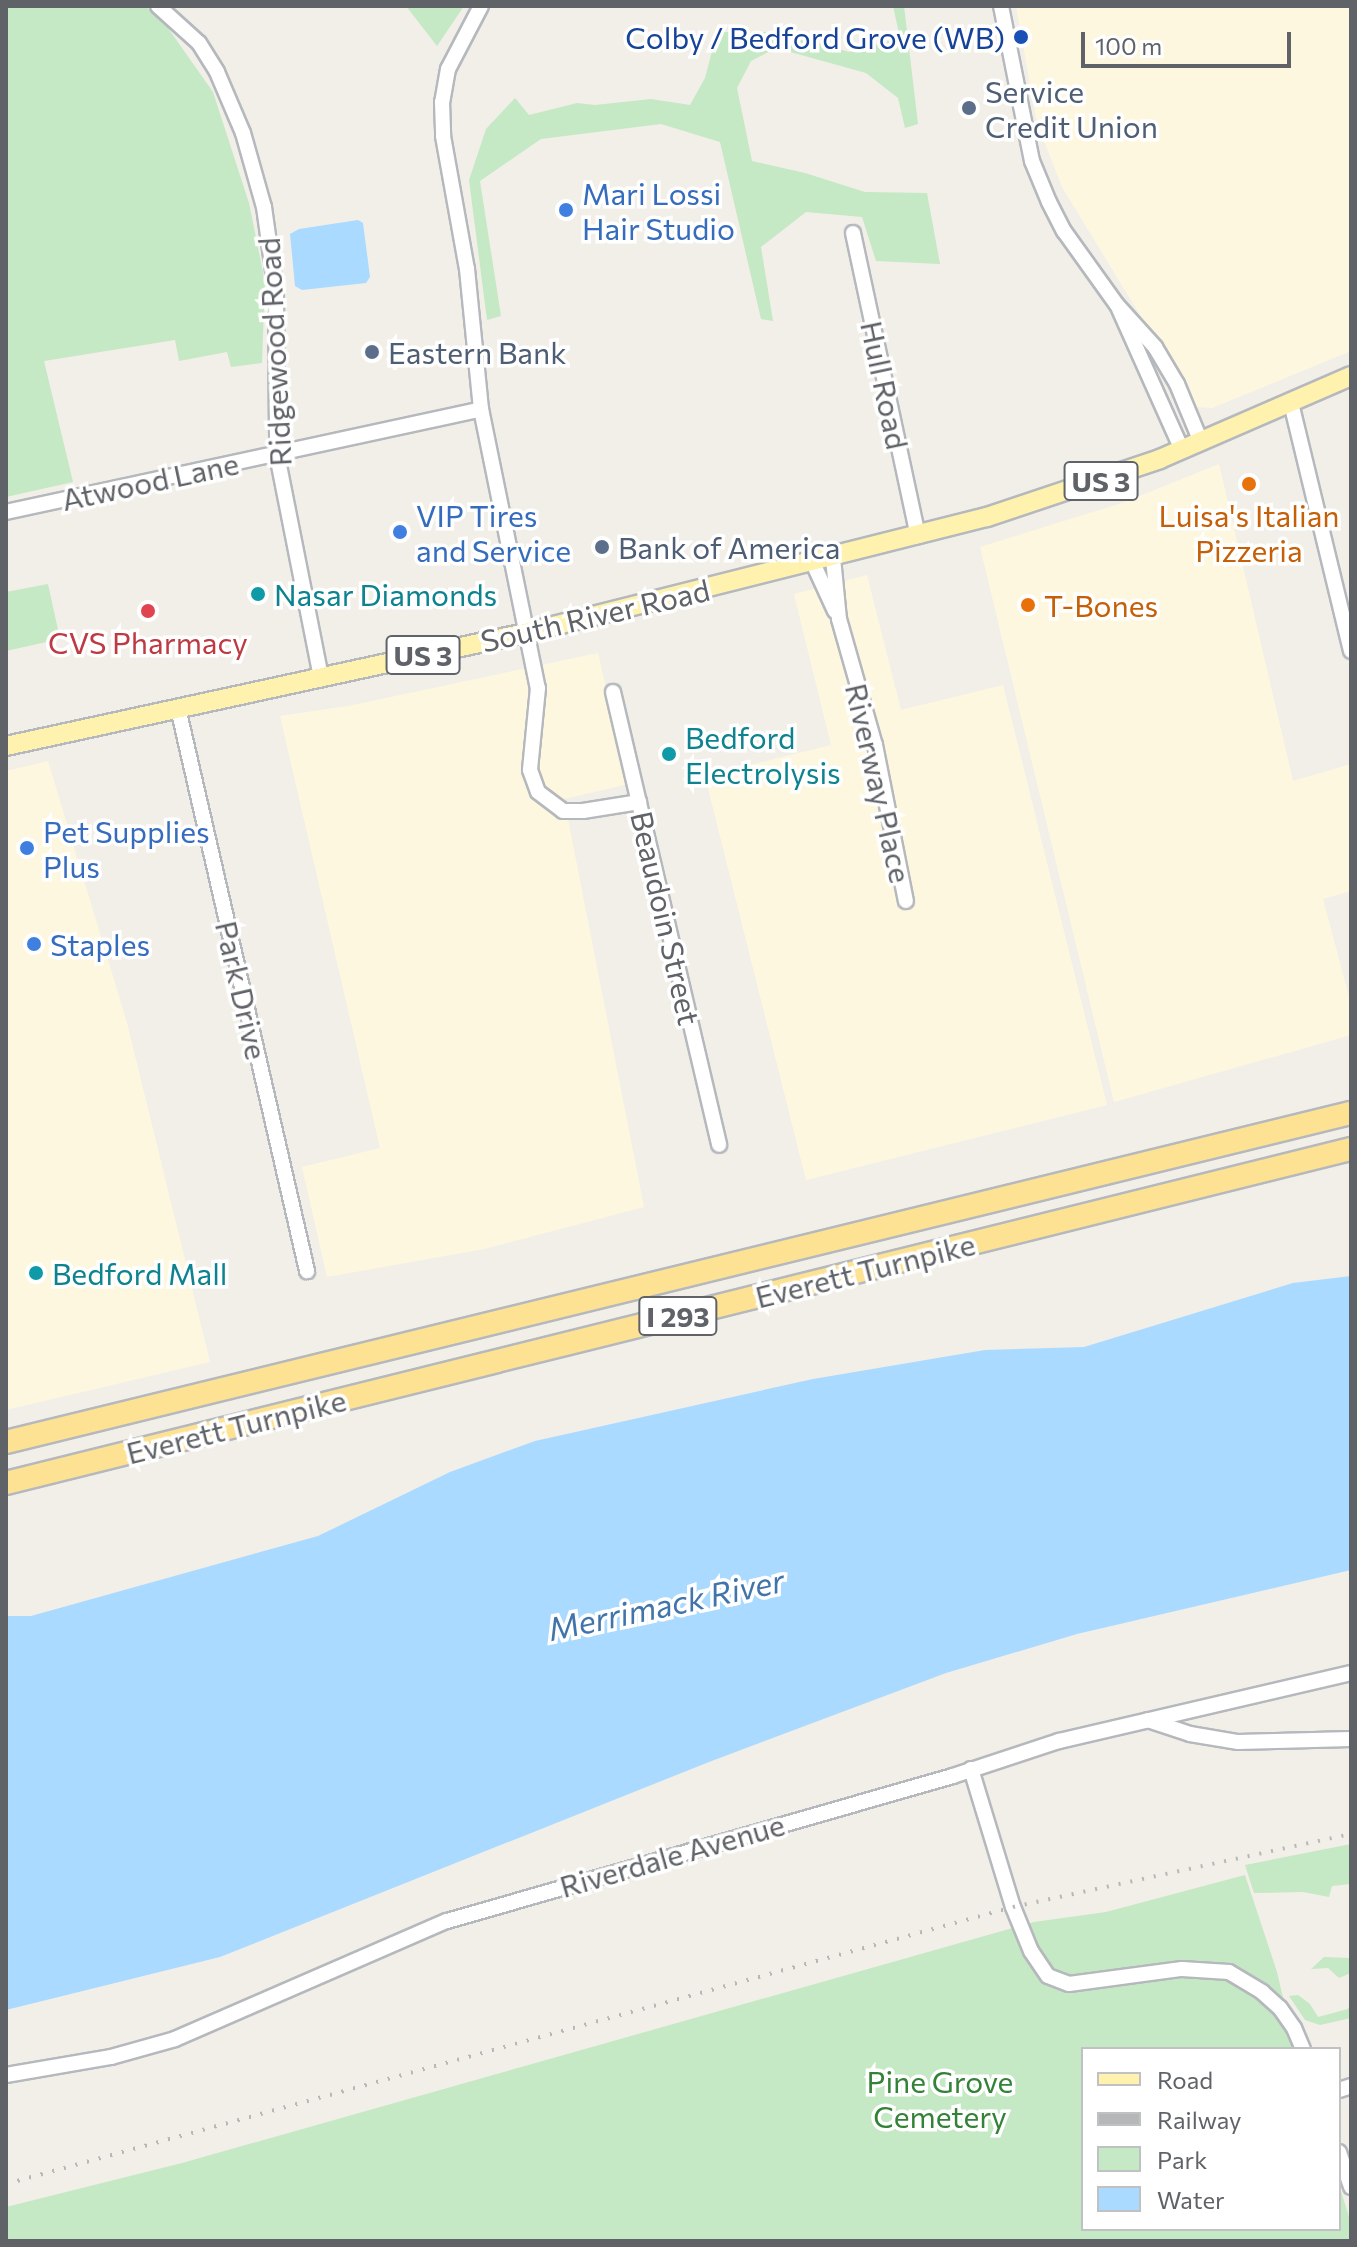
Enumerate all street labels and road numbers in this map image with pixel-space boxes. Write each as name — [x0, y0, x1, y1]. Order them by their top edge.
street label: Ridgewood Road — [250, 237, 298, 467]
street label: Hull Road — [854, 318, 916, 452]
street label: Atwood Lane — [58, 445, 242, 517]
road number: US 3 — [1063, 457, 1139, 505]
street label: South River Road — [477, 571, 713, 659]
road number: US 3 — [385, 631, 461, 679]
street label: Riverway Place — [839, 680, 919, 886]
street label: Beaudoin Street — [624, 808, 708, 1028]
street label: Park Drive — [209, 917, 275, 1063]
street label: Everett Turnpike — [752, 1225, 978, 1315]
road number: I 293 — [638, 1292, 718, 1340]
street label: Everett Turnpike — [123, 1381, 349, 1471]
street label: Riverdale Avenue — [555, 1806, 789, 1904]

